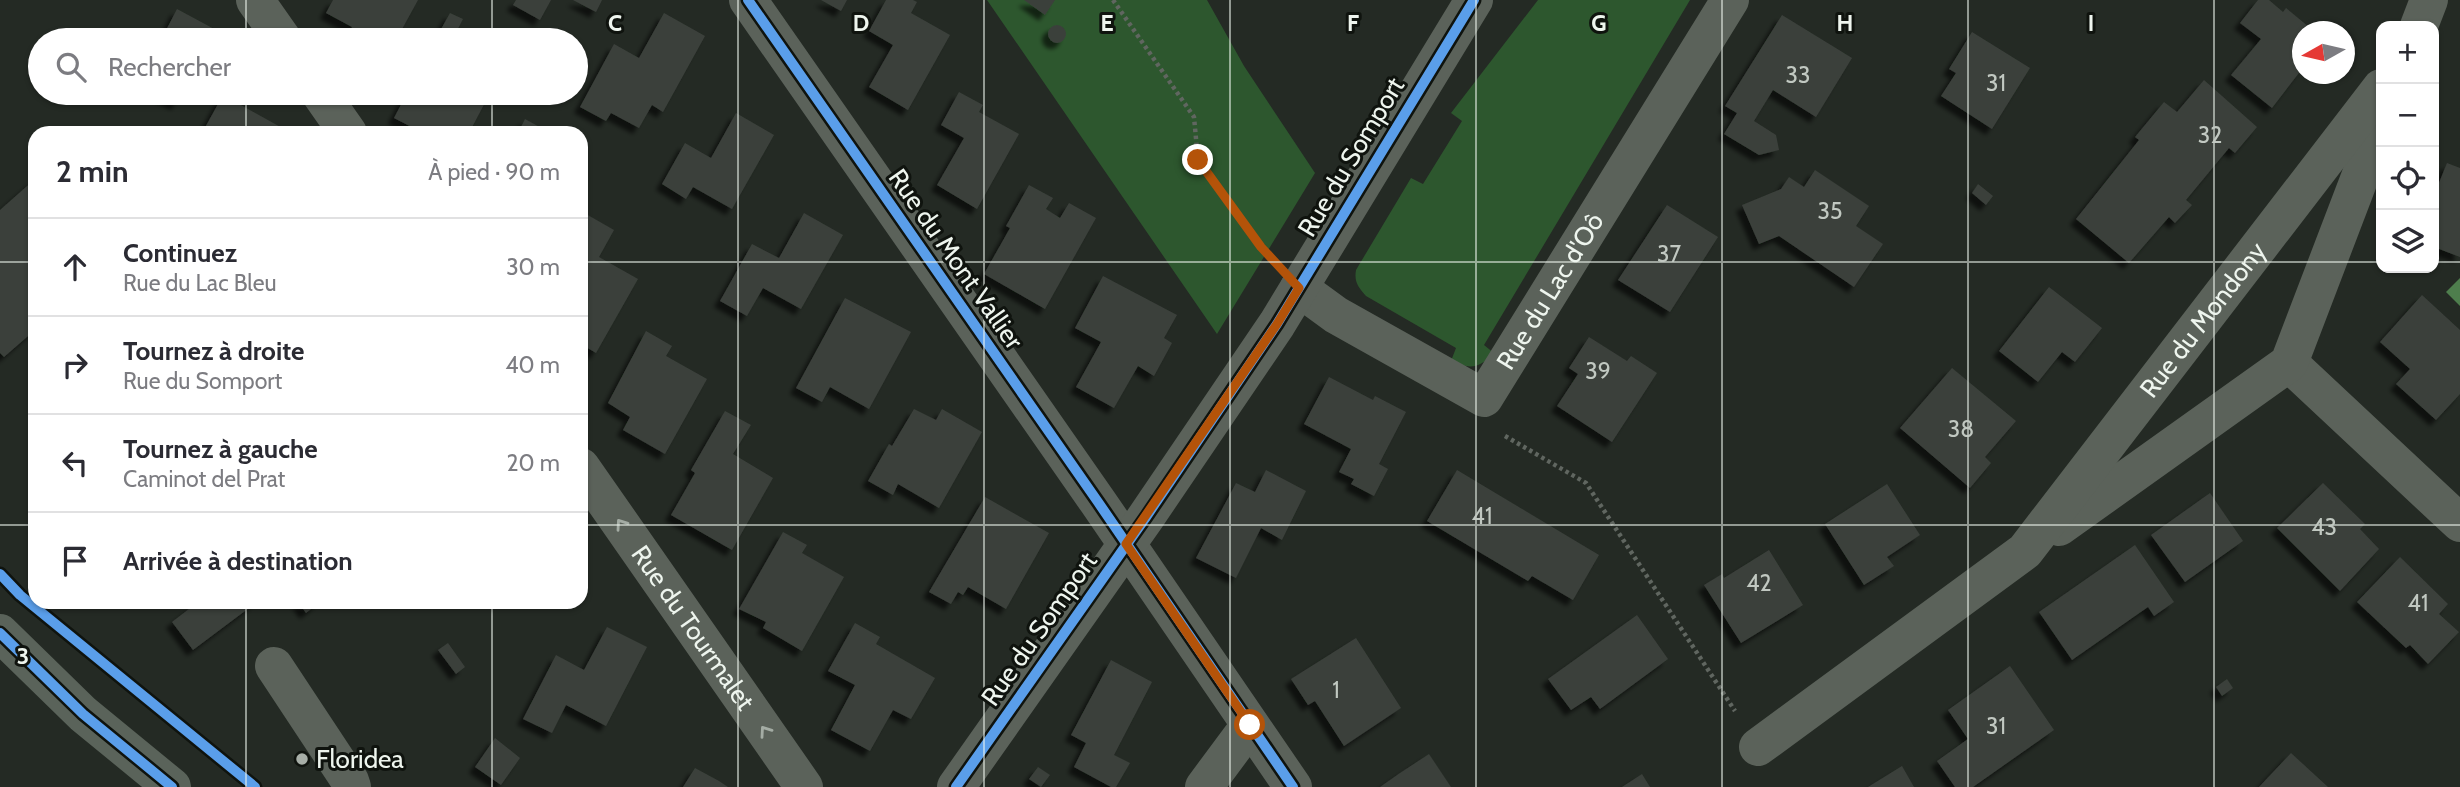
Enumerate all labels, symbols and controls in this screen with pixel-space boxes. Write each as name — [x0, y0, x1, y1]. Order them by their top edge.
text: C — [608, 9, 622, 37]
text: D — [853, 9, 869, 37]
text: E — [1100, 9, 1114, 37]
text: F — [1347, 9, 1359, 37]
text: G — [1591, 9, 1607, 37]
text: H — [1837, 9, 1853, 37]
text: I — [2088, 9, 2094, 37]
north arrow — [2292, 21, 2355, 84]
map controls — [2376, 21, 2439, 273]
button: + — [2376, 21, 2439, 84]
search box — [28, 28, 588, 105]
icon: search — [52, 48, 90, 86]
text: Rechercher — [108, 51, 231, 83]
house number: 33 — [1786, 61, 1810, 89]
house number: 31 — [1986, 69, 2006, 97]
street label: Rue du Somport — [1291, 71, 1411, 242]
button: − — [2376, 84, 2439, 147]
house number: 32 — [2198, 121, 2222, 149]
route end — [1182, 144, 1213, 175]
button: locate — [2376, 147, 2439, 210]
text: 2 min — [56, 153, 128, 190]
text: À pied · 90 m — [428, 158, 560, 186]
street label: Rue du Mont Vallier — [882, 163, 1031, 356]
house number: 35 — [1818, 197, 1842, 225]
street label: Rue du Lac d'Oô — [1489, 207, 1610, 376]
button: layers — [2376, 210, 2439, 273]
street label: Rue du Mondony — [2133, 235, 2273, 404]
text: Continuez — [123, 237, 237, 269]
house number: 37 — [1657, 240, 1681, 268]
icon: ahead — [56, 248, 94, 286]
text: 30 m — [506, 253, 560, 281]
text: Rue du Lac Bleu — [123, 269, 277, 297]
text: Tournez à droite — [123, 335, 305, 367]
icon: right — [56, 346, 94, 384]
text: 40 m — [505, 351, 560, 379]
house number: 39 — [1585, 357, 1611, 385]
text: Rue du Somport — [123, 367, 282, 395]
house number: 38 — [1948, 415, 1974, 443]
text: Tournez à gauche — [123, 433, 318, 465]
icon: left — [56, 444, 94, 482]
text: 20 m — [507, 449, 560, 477]
text: Caminot del Prat — [123, 465, 285, 493]
house number: 41 — [1472, 502, 1492, 530]
house number: 43 — [2311, 513, 2337, 541]
one-way arrow — [617, 519, 629, 532]
street label: Rue du Tourmalet — [625, 539, 762, 717]
icon: arrive — [56, 542, 94, 580]
text: Arrivée à destination — [123, 545, 353, 577]
street label: Rue du Somport — [974, 546, 1104, 712]
house number: 42 — [1746, 569, 1772, 597]
house number: 41 — [2408, 589, 2428, 617]
text: 3 — [17, 642, 29, 670]
house number: 1 — [1332, 676, 1340, 704]
route start — [1234, 709, 1265, 740]
house number: 31 — [1986, 712, 2006, 740]
one-way arrow — [761, 726, 773, 739]
place label: Floridea — [316, 743, 404, 775]
marker: Floridea — [294, 751, 310, 767]

